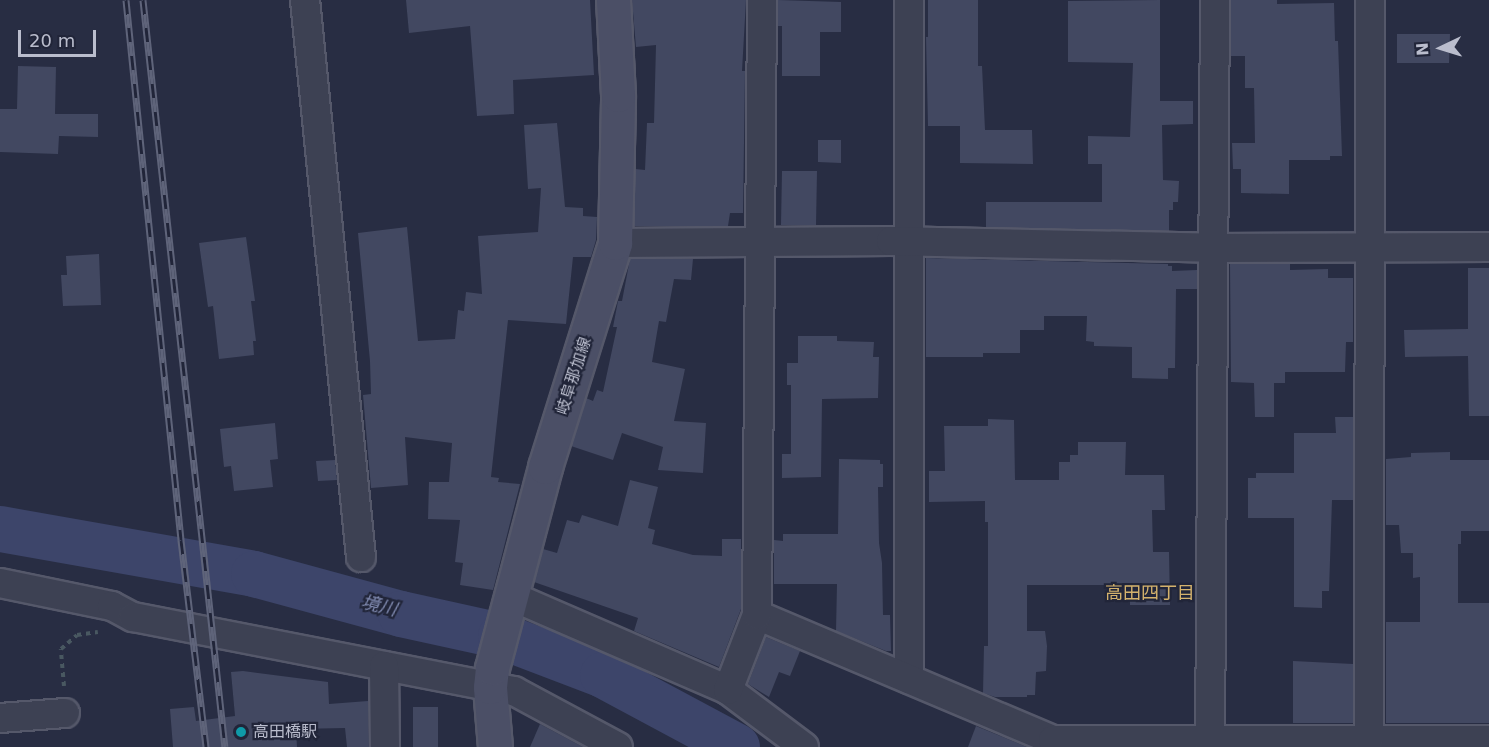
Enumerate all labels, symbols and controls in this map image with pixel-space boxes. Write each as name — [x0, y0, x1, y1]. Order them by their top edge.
scale bar — [21, 18, 99, 56]
north arrow — [1411, 18, 1471, 78]
text: 20 m — [29, 30, 75, 51]
text: N — [1413, 42, 1432, 57]
street label: 岐阜那加線 — [553, 335, 595, 417]
district label: 高田四丁目 — [1105, 582, 1195, 604]
water label: 境川 — [359, 591, 399, 621]
place label: 高田橋駅 — [253, 722, 317, 742]
marker: 高田橋駅 — [234, 725, 248, 739]

